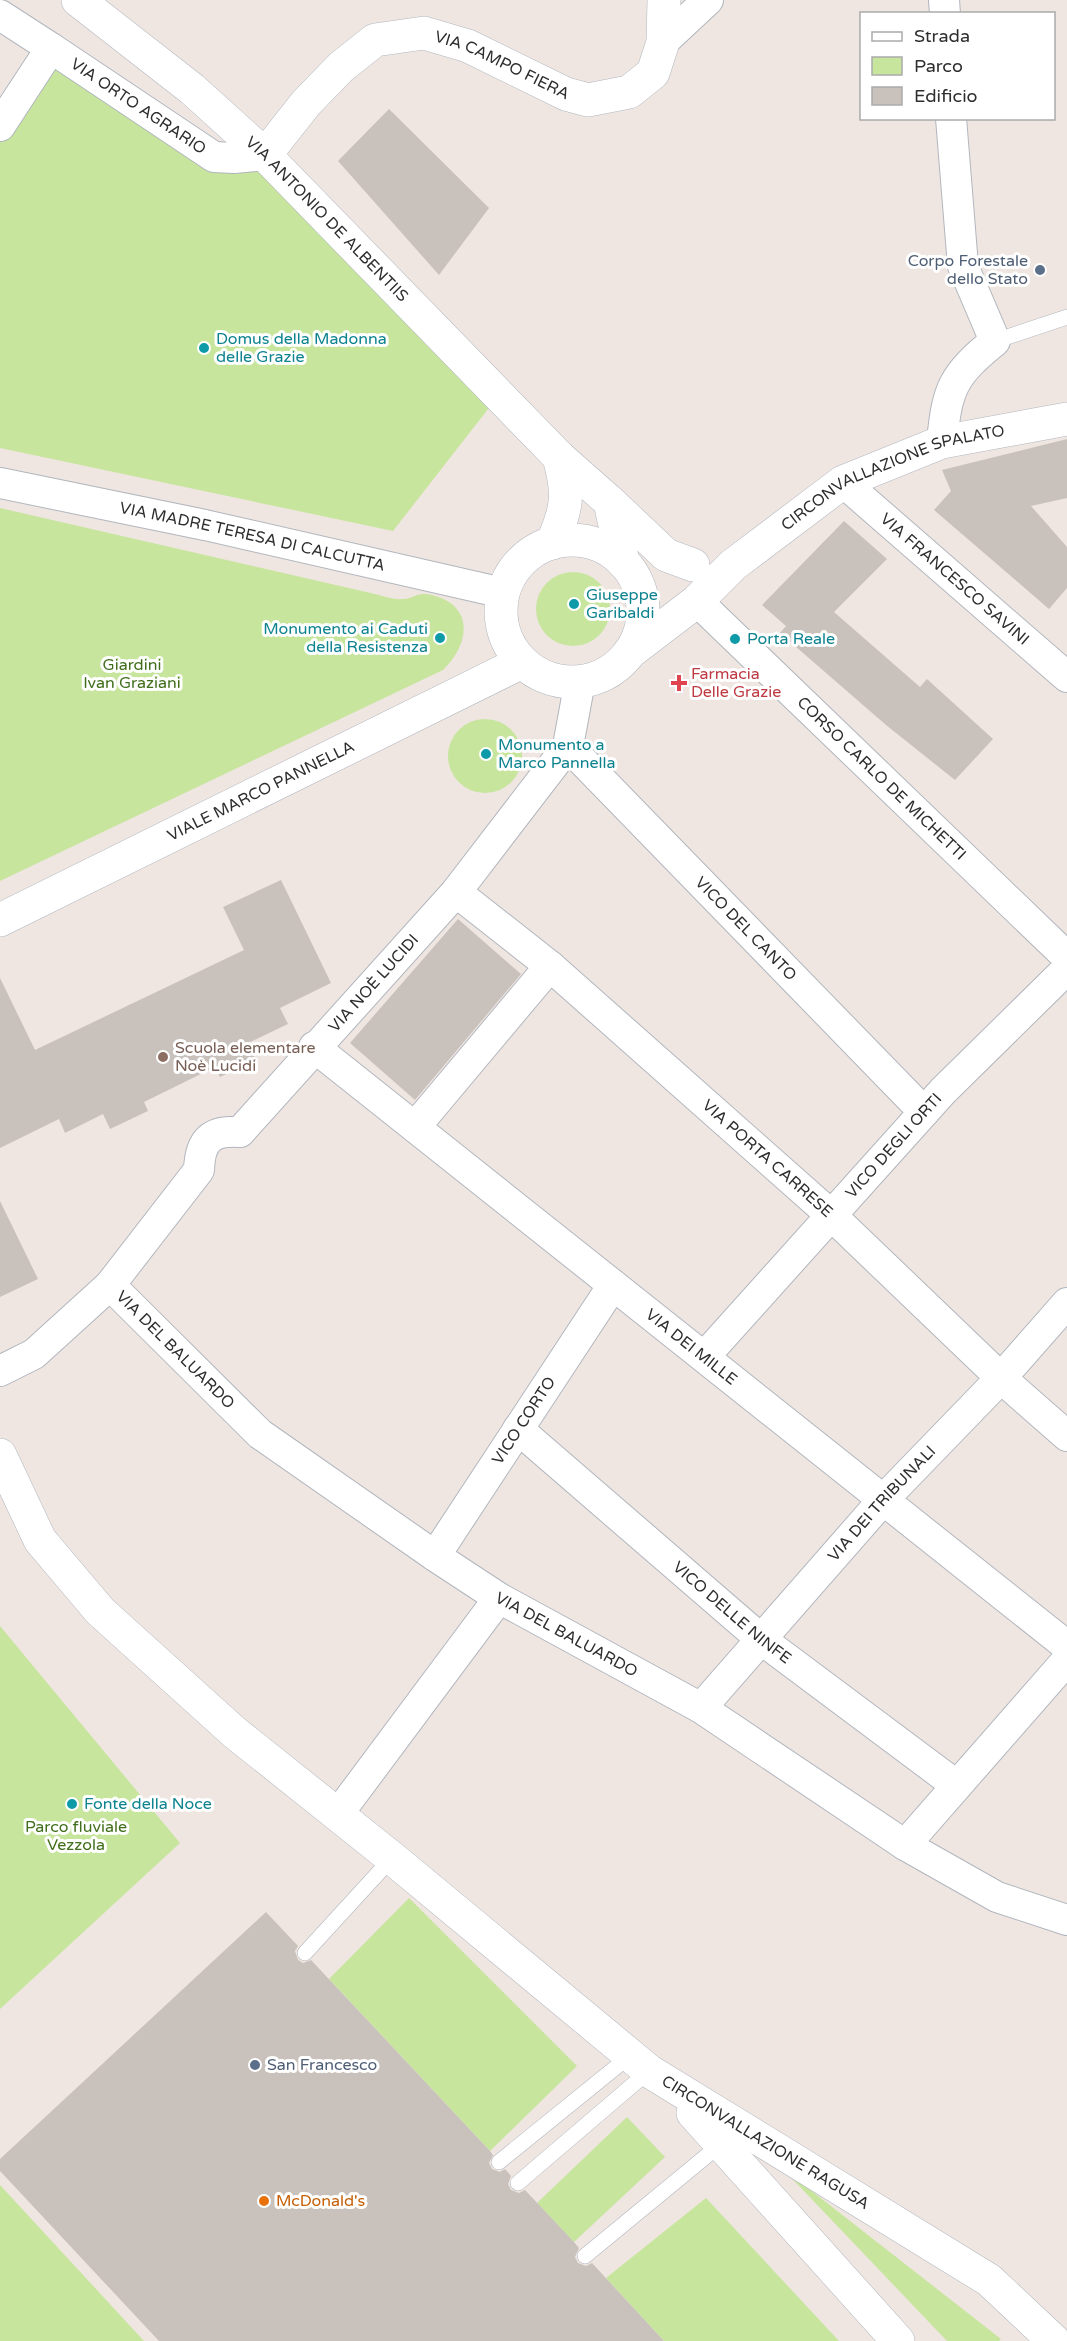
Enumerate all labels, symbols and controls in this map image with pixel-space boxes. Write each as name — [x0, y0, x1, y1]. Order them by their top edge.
legend — [860, 12, 1055, 120]
text: Strada — [914, 25, 970, 47]
street label: VIA CAMPO FIERA — [432, 27, 573, 104]
street label: VIA ORTO AGRARIO — [67, 54, 210, 159]
text: Parco — [914, 55, 963, 77]
text: Edificio — [914, 85, 978, 107]
street label: VIA ANTONIO DE ALBENTIIS — [241, 132, 412, 306]
place label: Corpo Forestale dello Stato — [908, 251, 1028, 289]
marker: Corpo Forestale dello Stato — [1033, 263, 1047, 277]
place label: Domus della Madonna delle Grazie — [216, 329, 387, 367]
marker: Domus della Madonna delle Grazie — [197, 341, 211, 355]
street label: CIRCONVALLAZIONE SPALATO — [777, 421, 1006, 535]
street label: VIA MADRE TERESA DI CALCUTTA — [118, 498, 387, 576]
street label: VIA FRANCESCO SAVINI — [876, 509, 1033, 649]
place label: Giuseppe Garibaldi — [586, 585, 658, 623]
marker: Giuseppe Garibaldi — [567, 597, 581, 611]
place label: Monumento ai Caduti della Resistenza — [263, 619, 428, 657]
place label: Porta Reale — [747, 629, 835, 649]
marker: Monumento ai Caduti della Resistenza — [433, 631, 447, 645]
marker: Porta Reale — [728, 632, 742, 646]
park label: Giardini Ivan Graziani — [83, 655, 181, 693]
place label: Farmacia Delle Grazie — [691, 664, 781, 702]
marker: Farmacia Delle Grazie — [672, 676, 686, 690]
street label: CORSO CARLO DE MICHETTI — [793, 693, 970, 864]
place label: Monumento a Marco Pannella — [498, 735, 616, 773]
street label: VIALE MARCO PANNELLA — [164, 736, 358, 846]
marker: Monumento a Marco Pannella — [479, 747, 493, 761]
street label: VICO DEL CANTO — [691, 873, 801, 985]
street label: VIA NOÈ LUCIDI — [324, 930, 423, 1037]
place label: Scuola elementare Noè Lucidi — [175, 1038, 315, 1076]
marker: Scuola elementare Noè Lucidi — [156, 1050, 170, 1064]
street label: VICO DEGLI ORTI — [841, 1089, 946, 1202]
street label: VIA PORTA CARRESE — [698, 1095, 837, 1222]
street label: VIA DEL BALUARDO — [112, 1287, 239, 1413]
street label: VIA DEI MILLE — [641, 1305, 741, 1390]
street label: VICO CORTO — [488, 1373, 560, 1468]
street label: VIA DEI TRIBUNALI — [824, 1441, 940, 1566]
street label: VICO DELLE NINFE — [668, 1557, 795, 1668]
street label: VIA DEL BALUARDO — [492, 1588, 641, 1682]
place label: Fonte della Noce — [84, 1794, 212, 1814]
marker: Fonte della Noce — [65, 1797, 79, 1811]
park label: Parco fluviale Vezzola — [25, 1817, 127, 1855]
place label: San Francesco — [267, 2055, 377, 2075]
marker: San Francesco — [248, 2058, 262, 2072]
street label: CIRCONVALLAZIONE RAGUSA — [658, 2071, 873, 2214]
place label: McDonald's — [276, 2191, 365, 2211]
marker: McDonald's — [257, 2194, 271, 2208]

